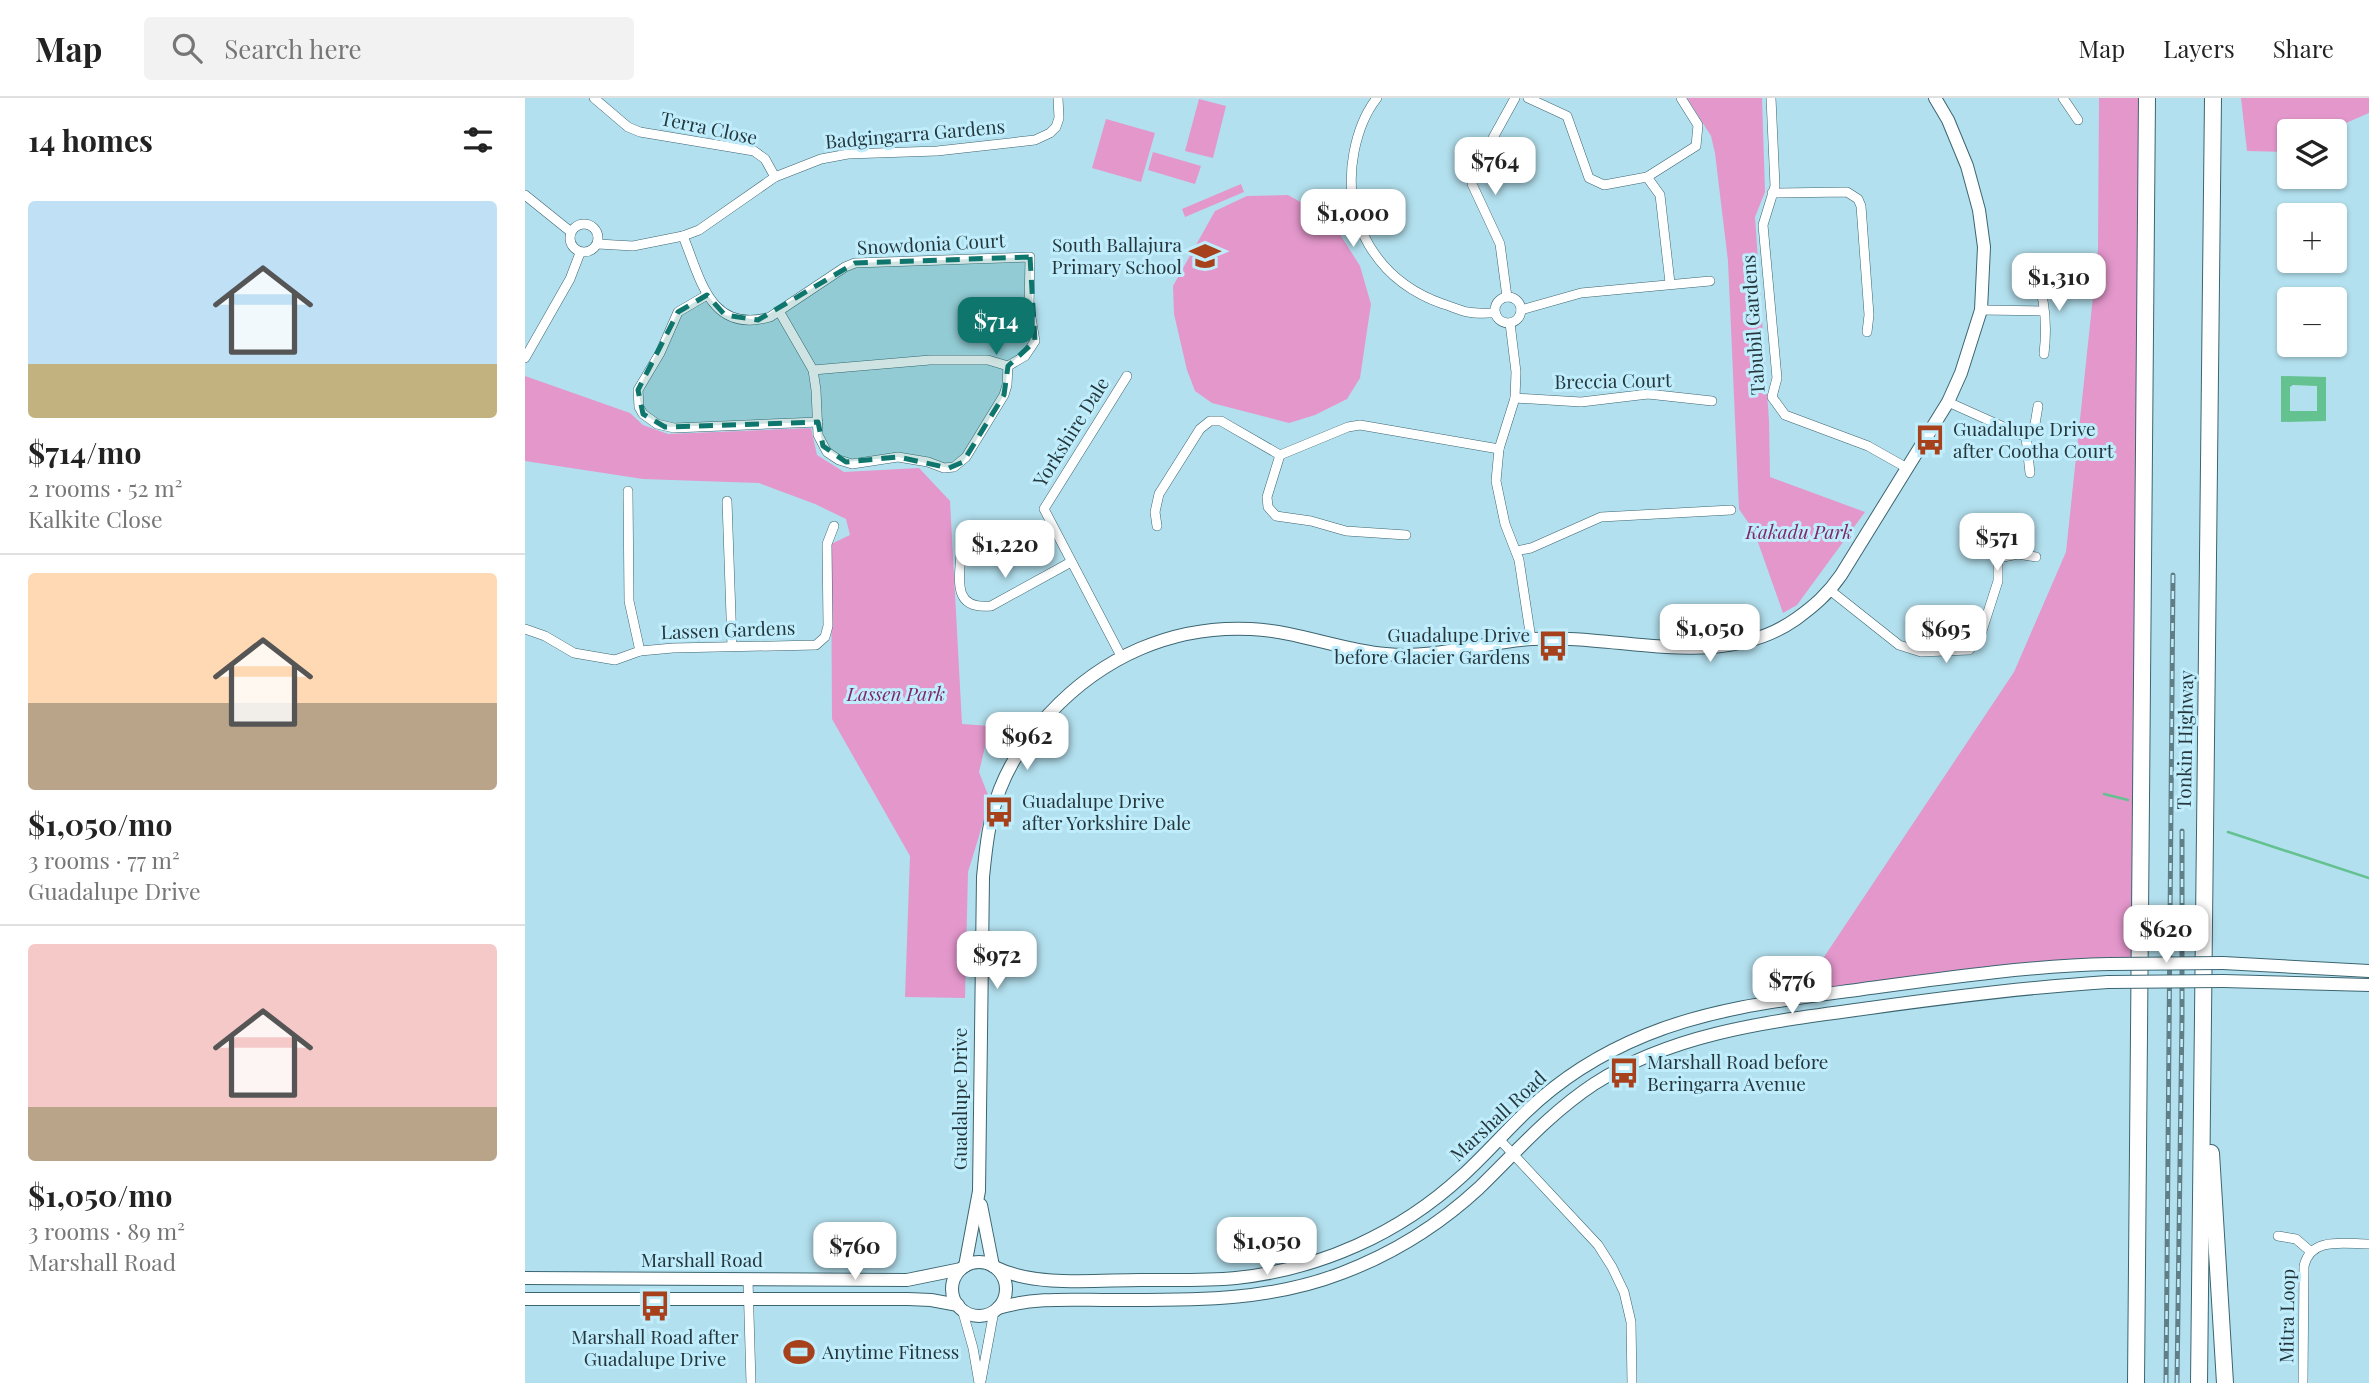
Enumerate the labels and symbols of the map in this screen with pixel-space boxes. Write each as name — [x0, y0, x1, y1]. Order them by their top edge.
street label: Terra Close — [658, 104, 760, 150]
street label: Badgingarra Gardens — [824, 112, 1006, 154]
pin: $764 — [1454, 138, 1536, 197]
pin: $1,000 — [1296, 190, 1410, 249]
street label: Snowdonia Court — [856, 226, 1006, 260]
place label: South Ballajura Primary School — [1052, 231, 1183, 279]
school or university icon: South Ballajura Primary School — [1188, 239, 1222, 273]
street label: Tabubil Gardens — [1734, 254, 1770, 396]
pin: $1,310 — [2002, 254, 2116, 313]
pin: $714 — [955, 298, 1037, 357]
street label: Breccia Court — [1554, 366, 1672, 394]
street label: Yorkshire Dale — [1026, 372, 1114, 492]
place label: Guadalupe Drive after Cootha Court — [1953, 415, 2114, 463]
bus stop icon: Guadalupe Drive after Cootha Court — [1913, 423, 1947, 457]
pin: $571 — [1956, 514, 2038, 573]
park label: Kakadu Park — [1745, 518, 1853, 544]
pin: $1,220 — [948, 520, 1062, 580]
pin: $1,050 — [1653, 604, 1767, 664]
pin: $695 — [1905, 606, 1987, 665]
street label: Lassen Gardens — [660, 614, 796, 644]
place label: Guadalupe Drive before Glacier Gardens — [1334, 621, 1530, 669]
bus stop icon: Guadalupe Drive before Glacier Gardens — [1536, 629, 1570, 663]
street label: Tonkin Highway — [2170, 670, 2198, 810]
park label: Lassen Park — [846, 680, 945, 706]
pin: $962 — [986, 712, 1068, 772]
place label: Guadalupe Drive after Yorkshire Dale — [1022, 787, 1191, 835]
bus stop icon: Guadalupe Drive after Yorkshire Dale — [982, 795, 1016, 829]
pin: $620 — [2125, 906, 2207, 965]
pin: $972 — [956, 932, 1038, 991]
pin: $776 — [1751, 956, 1833, 1016]
street label: Guadalupe Drive — [946, 1028, 972, 1170]
place label: Marshall Road before Beringarra Avenue — [1647, 1048, 1828, 1096]
bus stop icon: Marshall Road before Beringarra Avenue — [1607, 1056, 1641, 1090]
street label: Marshall Road — [1444, 1064, 1551, 1166]
pin: $1,050 — [1210, 1218, 1324, 1277]
pin: $760 — [814, 1222, 896, 1282]
street label: Marshall Road — [641, 1246, 763, 1272]
street label: Mitra Loop — [2272, 1269, 2300, 1363]
bus stop icon: Marshall Road after Guadalupe Drive — [638, 1289, 672, 1323]
place label: Marshall Road after Guadalupe Drive — [571, 1323, 739, 1371]
sports icon: Anytime Fitness — [782, 1335, 816, 1369]
place label: Anytime Fitness — [821, 1338, 959, 1364]

